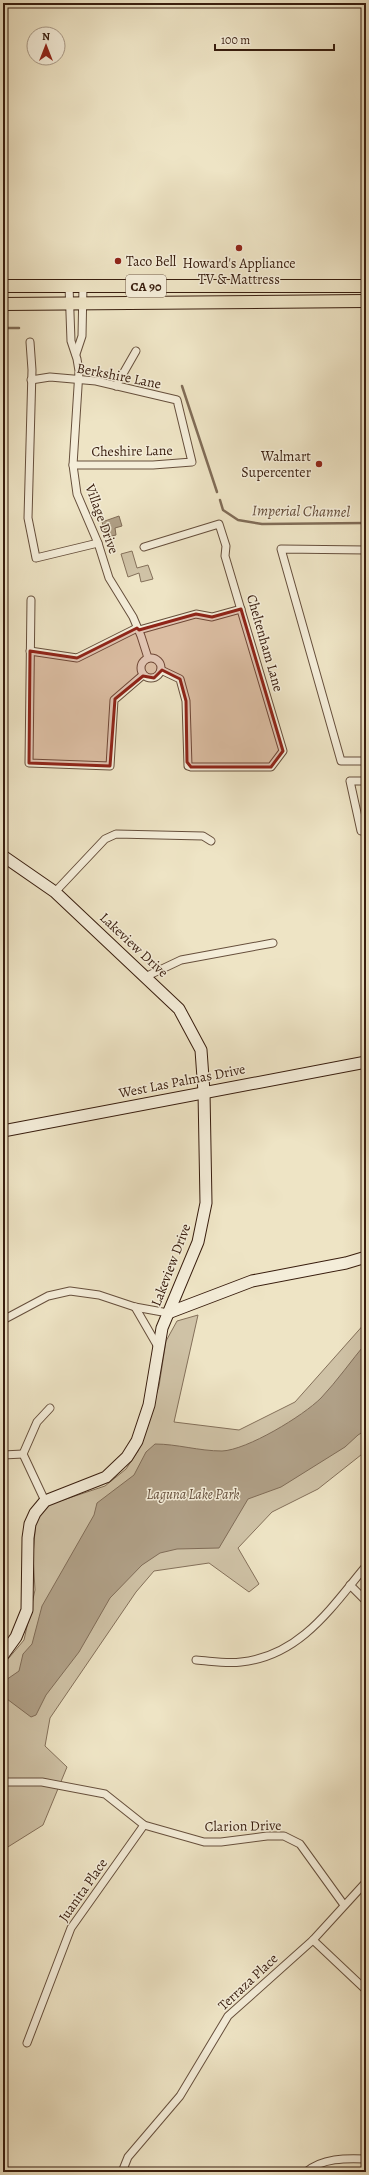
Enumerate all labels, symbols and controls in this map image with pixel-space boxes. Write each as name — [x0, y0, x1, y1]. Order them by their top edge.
north arrow — [26, 26, 66, 66]
scale bar — [215, 26, 334, 52]
text: N — [42, 29, 50, 44]
text: 100 m — [221, 32, 250, 48]
marker: Howard's Appliance TV & Mattress — [234, 243, 244, 253]
place label: Taco Bell — [126, 252, 177, 271]
place label: Howard's Appliance TV & Mattress — [182, 254, 296, 289]
marker: Taco Bell — [113, 256, 123, 266]
road number: CA 90 — [126, 275, 166, 297]
street label: Berkshire Lane — [75, 358, 163, 394]
street label: Cheshire Lane — [91, 441, 173, 461]
place label: Walmart Supercenter — [241, 447, 312, 482]
marker: Walmart Supercenter — [314, 459, 324, 469]
street label: Village Drive — [80, 481, 123, 556]
water label: Imperial Channel — [252, 500, 350, 522]
street label: Cheltenham Lane — [242, 592, 288, 694]
street label: Lakeview Drive — [96, 908, 172, 982]
street label: West Las Palmas Drive — [116, 1059, 247, 1103]
street label: Lakeview Drive — [147, 1221, 195, 1309]
park label: Laguna Lake Park — [147, 1485, 239, 1504]
street label: Clarion Drive — [204, 1816, 282, 1836]
street label: Juanita Place — [54, 1854, 112, 1926]
street label: Terraza Place — [214, 1949, 282, 2015]

